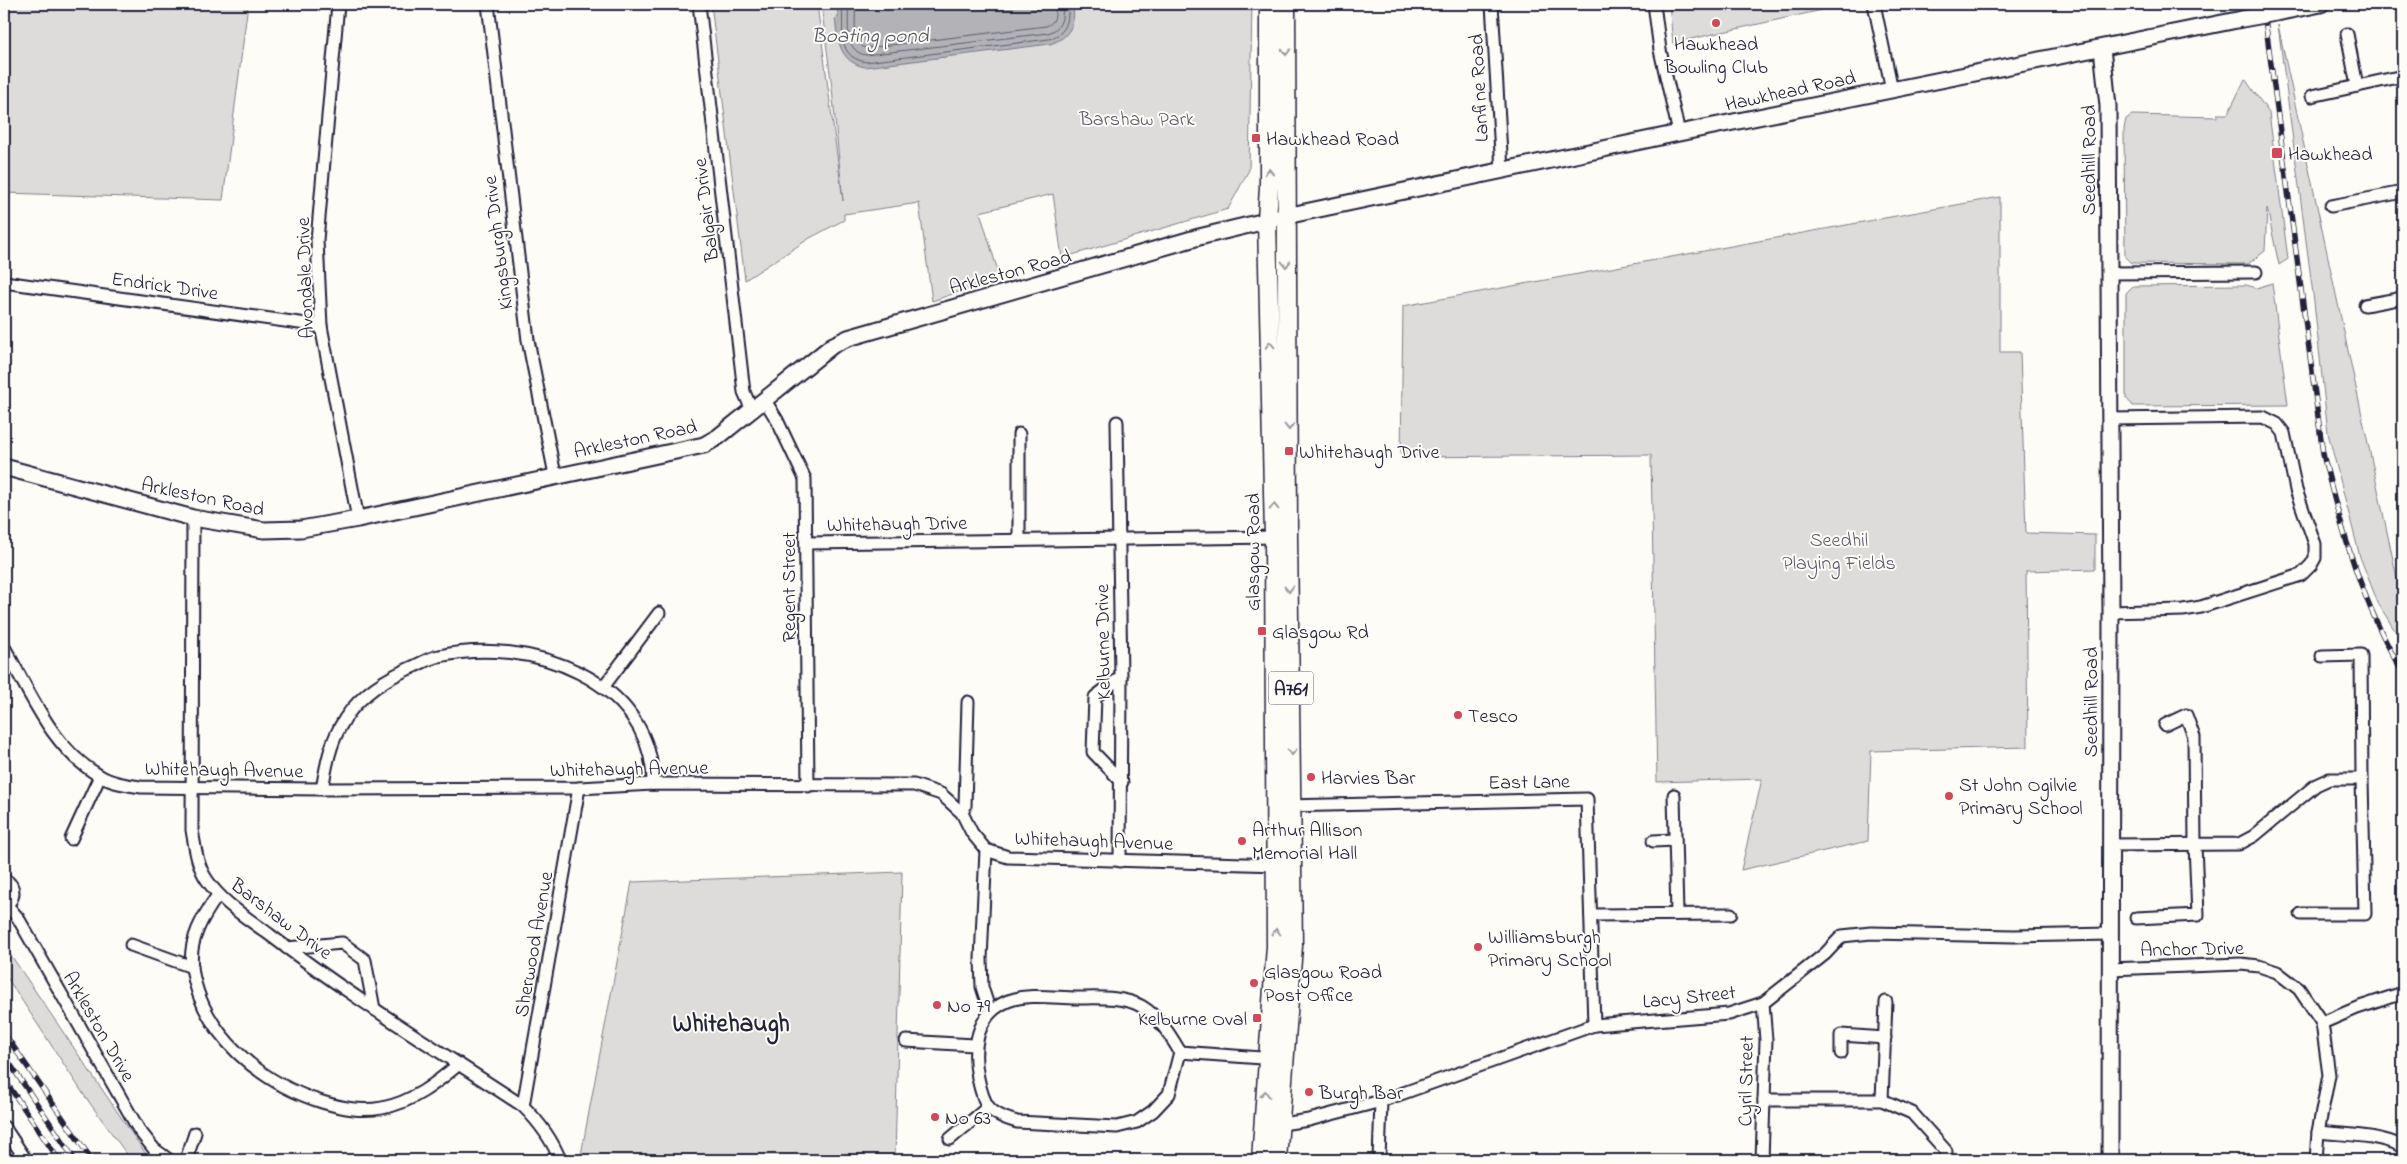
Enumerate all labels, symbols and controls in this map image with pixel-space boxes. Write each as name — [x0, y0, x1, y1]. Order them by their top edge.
marker: Hawkhead Bowling Club — [1710, 17, 1722, 29]
water label: Boating pond — [812, 22, 930, 53]
place label: Hawkhead Bowling Club — [1663, 31, 1768, 84]
street label: Lanfine Road — [1463, 33, 1498, 143]
one-way arrow — [1281, 49, 1291, 57]
street label: Hawkhead Road — [1723, 64, 1859, 120]
street label: Seedhill Road — [2076, 105, 2105, 215]
park label: Barshaw Park — [1078, 106, 1195, 135]
place label: Hawkhead Road — [1266, 126, 1399, 155]
marker: Hawkhead Road — [1250, 132, 1262, 144]
place label: Hawkhead — [2288, 141, 2372, 170]
marker: Hawkhead — [2270, 146, 2284, 160]
street label: Balgair Drive — [687, 156, 729, 264]
one-way arrow — [1264, 168, 1274, 176]
street label: Kingsburgh Drive — [477, 174, 523, 311]
street label: Avondale Drive — [290, 217, 323, 339]
street label: Arkleston Road — [946, 243, 1075, 304]
one-way arrow — [1281, 261, 1292, 269]
street label: Endrick Drive — [109, 266, 220, 309]
one-way arrow — [1265, 340, 1275, 348]
street label: Arkleston Road — [571, 413, 700, 468]
one-way arrow — [1283, 423, 1294, 431]
place label: Whitehaugh Drive — [1299, 439, 1439, 469]
marker: Whitehaugh Drive — [1283, 445, 1295, 457]
street label: Arkleston Road — [138, 471, 267, 526]
street label: Glasgow Road — [1240, 493, 1270, 611]
one-way arrow — [1268, 503, 1279, 511]
street label: Whitehaugh Drive — [827, 510, 968, 542]
park label: Seedhil Playing Fields — [1782, 527, 1896, 580]
street label: Regent Street — [776, 532, 806, 642]
street label: Kelburne Drive — [1089, 584, 1120, 700]
one-way arrow — [1284, 586, 1294, 594]
place label: Glasgow Rd — [1272, 619, 1369, 649]
marker: Glasgow Rd — [1256, 625, 1268, 637]
street label: Seedhill Road — [2078, 647, 2107, 757]
road number: A761 — [1268, 671, 1314, 704]
place label: Tesco — [1468, 703, 1518, 732]
marker: Tesco — [1452, 709, 1464, 721]
one-way arrow — [1287, 748, 1297, 756]
street label: Whitehaugh Avenue — [550, 755, 709, 787]
street label: Whitehaugh Avenue — [144, 756, 303, 788]
place label: Harvies Bar — [1321, 765, 1416, 794]
street label: East Lane — [1488, 768, 1570, 799]
marker: Harvies Bar — [1305, 771, 1317, 783]
place label: St John Ogilvie Primary School — [1959, 772, 2083, 824]
marker: St John Ogilvie Primary School — [1943, 790, 1955, 802]
place label: Arthur Allison Memorial Hall — [1252, 817, 1363, 869]
street label: Whitehaugh Avenue — [1014, 825, 1174, 861]
marker: Arthur Allison Memorial Hall — [1236, 835, 1248, 847]
street label: Sherwood Avenue — [508, 869, 563, 1019]
street label: Barshaw Drive — [223, 871, 337, 968]
place label: Williamsburgh Primary School — [1488, 924, 1612, 976]
one-way arrow — [1271, 928, 1281, 936]
street label: Anchor Drive — [2140, 935, 2244, 966]
marker: Williamsburgh Primary School — [1472, 941, 1484, 953]
place label: Glasgow Road Post Office — [1264, 959, 1382, 1011]
street label: Arkleston Drive — [54, 967, 141, 1088]
marker: Glasgow Road Post Office — [1248, 977, 1260, 989]
street label: Lacy Street — [1641, 979, 1738, 1018]
place label: No 79 — [947, 993, 990, 1022]
marker: No 79 — [931, 999, 943, 1011]
place label: Kelburne Oval — [1138, 1006, 1247, 1035]
district label: Whitehaugh — [672, 1007, 790, 1045]
marker: Kelburne Oval — [1251, 1012, 1263, 1024]
street label: Cyril Street — [1732, 1035, 1763, 1127]
place label: Burgh Bar — [1318, 1080, 1404, 1110]
marker: Burgh Bar — [1303, 1086, 1315, 1098]
one-way arrow — [1260, 1090, 1271, 1098]
place label: No 63 — [945, 1105, 991, 1134]
marker: No 63 — [929, 1111, 941, 1123]

